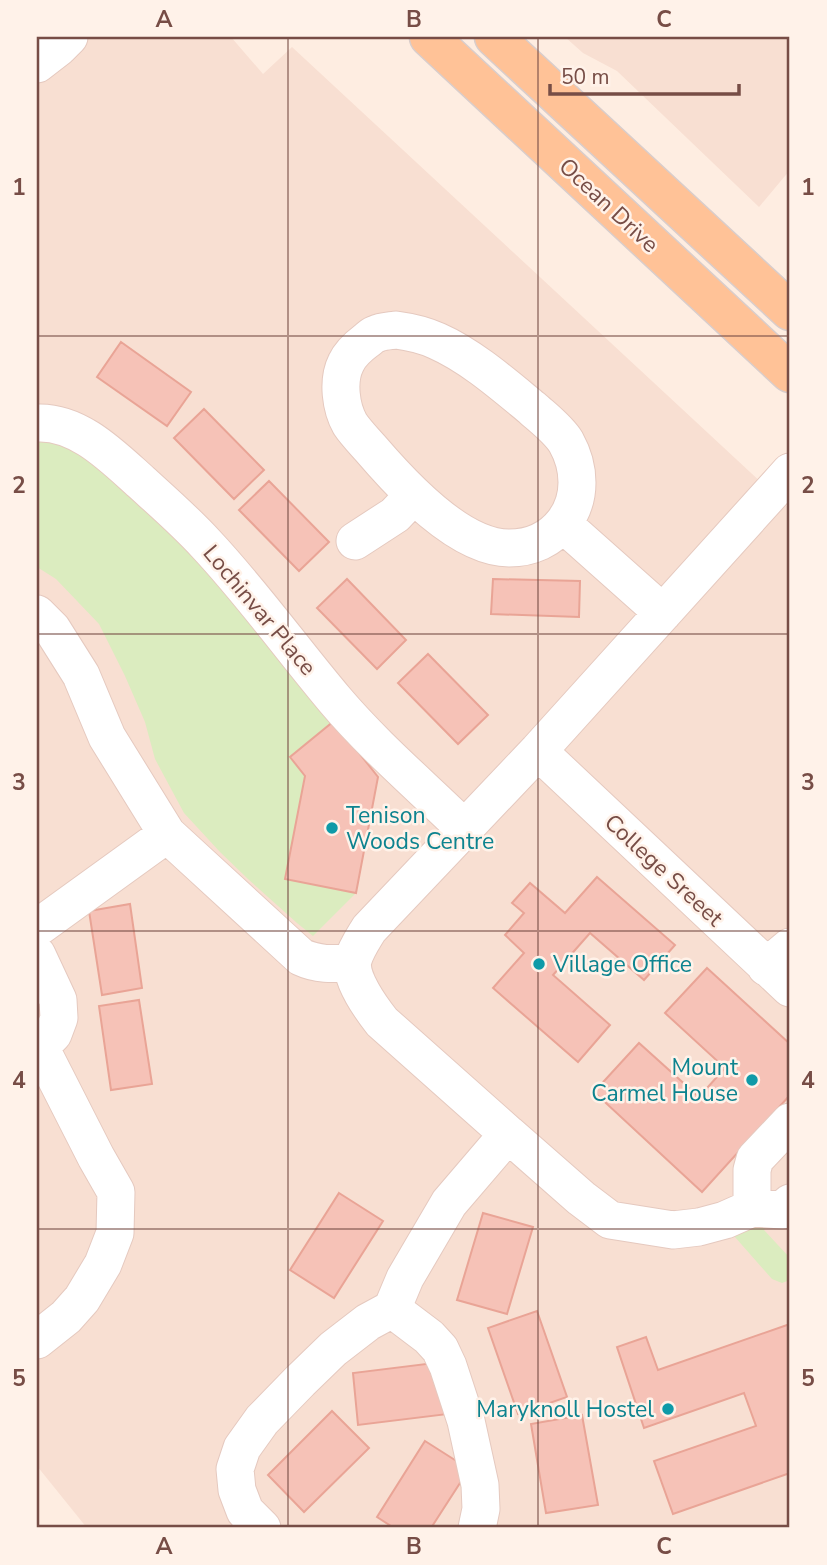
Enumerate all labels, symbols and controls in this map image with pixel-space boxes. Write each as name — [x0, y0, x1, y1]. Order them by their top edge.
text: A — [155, 4, 173, 35]
text: B — [406, 4, 422, 35]
text: C — [656, 4, 672, 35]
scale bar — [550, 52, 740, 96]
text: 50 m — [561, 63, 610, 91]
street label: Ocean Drive — [552, 151, 665, 260]
text: 1 — [12, 172, 26, 203]
text: 1 — [801, 172, 815, 203]
text: 2 — [12, 470, 26, 501]
text: 2 — [801, 470, 815, 501]
street label: Lochinvar Place — [196, 539, 323, 682]
text: 3 — [12, 767, 26, 798]
text: 3 — [801, 767, 815, 798]
place label: Tenison Woods Centre — [346, 800, 494, 857]
street label: College Sreeet — [598, 807, 730, 934]
marker: Tenison Woods Centre — [324, 820, 340, 836]
place label: Village Office — [552, 949, 692, 980]
marker: Village Office — [531, 956, 547, 972]
place label: Mount Carmel House — [591, 1052, 739, 1109]
text: 4 — [12, 1065, 26, 1096]
text: 4 — [801, 1065, 815, 1096]
marker: Mount Carmel House — [744, 1072, 760, 1088]
text: 5 — [12, 1363, 26, 1394]
text: 5 — [801, 1363, 815, 1394]
place label: Maryknoll Hostel — [476, 1394, 654, 1425]
marker: Maryknoll Hostel — [660, 1401, 676, 1417]
text: A — [155, 1531, 173, 1562]
text: B — [406, 1531, 422, 1562]
text: C — [656, 1531, 672, 1562]

